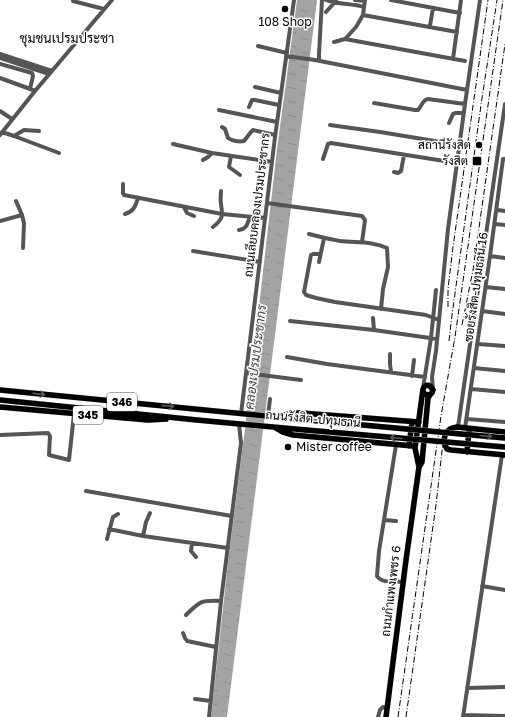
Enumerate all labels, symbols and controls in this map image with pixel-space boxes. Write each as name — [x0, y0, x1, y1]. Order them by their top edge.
marker: 108 Shop — [280, 4, 290, 14]
place label: 108 Shop — [258, 14, 312, 29]
district label: ชุมชนเปรมประชา — [20, 30, 114, 48]
street label: ถนนเลียบคลองเปรมประชากร — [240, 132, 273, 278]
place label: สถานีรังสิต — [418, 137, 471, 152]
marker: สถานีรังสิต — [474, 140, 484, 150]
place label: รังสิต — [442, 153, 468, 168]
marker: รังสิต — [471, 155, 483, 167]
street label: ซอยรังสิต-ปทุมธานี 16 — [460, 231, 493, 343]
water label: คลองเปรมประชากร — [241, 303, 269, 410]
one-way arrow — [32, 390, 45, 398]
road number: 346 — [107, 393, 137, 411]
one-way arrow — [161, 403, 174, 410]
road number: 345 — [73, 406, 103, 424]
street label: ถนนรังสิต-ปทุมธานี — [265, 407, 362, 432]
one-way arrow — [479, 432, 492, 439]
one-way arrow — [390, 434, 403, 441]
place label: Mister coffee — [296, 439, 372, 454]
marker: Mister coffee — [283, 442, 293, 452]
street label: ถนนกำแพงเพชร 6 — [377, 544, 404, 637]

